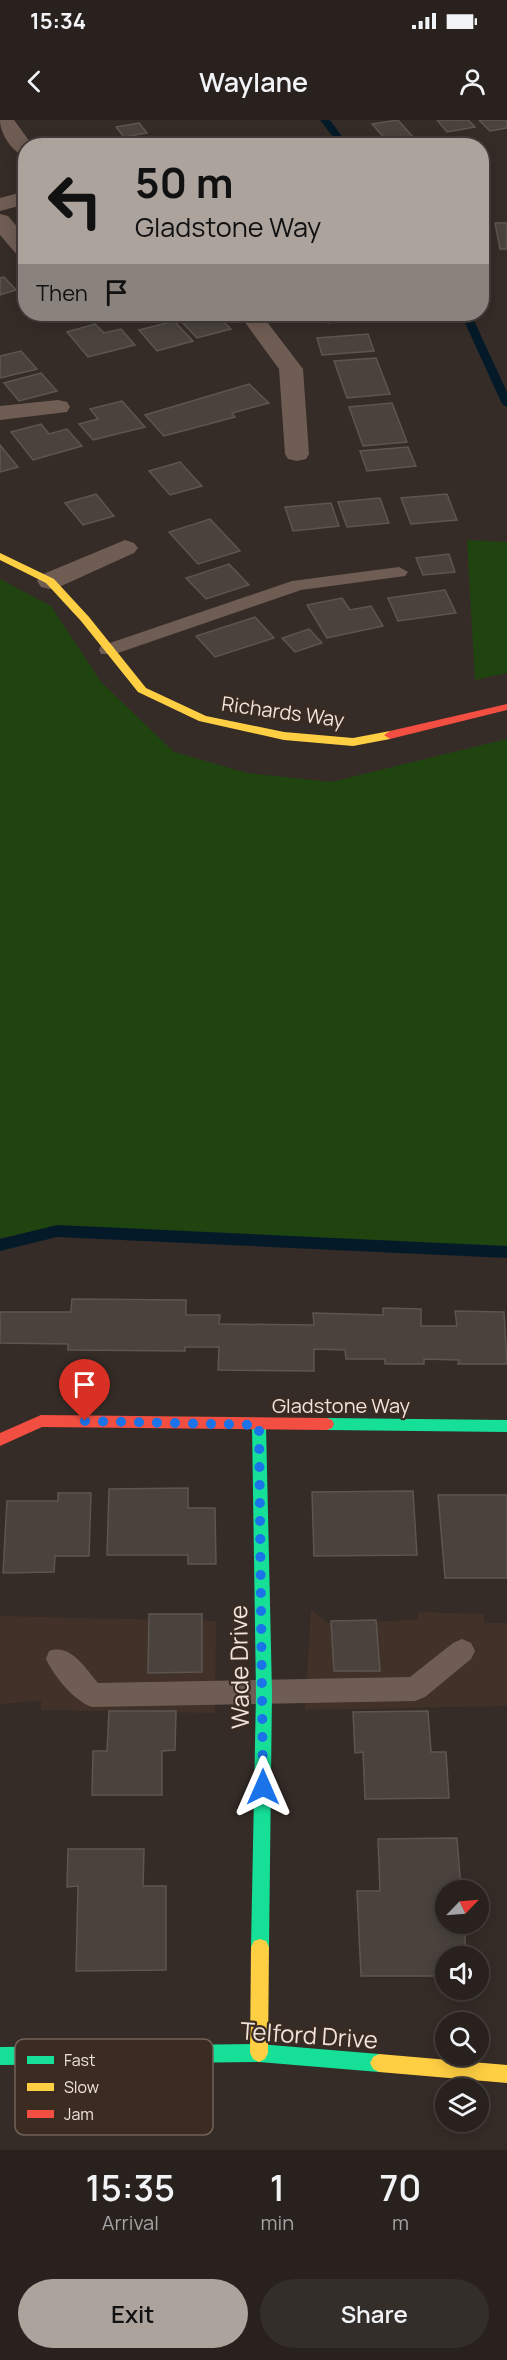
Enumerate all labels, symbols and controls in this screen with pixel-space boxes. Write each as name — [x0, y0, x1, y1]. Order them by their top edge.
text: 15:34 — [30, 6, 86, 36]
text: Waylane — [199, 63, 308, 100]
icon: back — [18, 65, 51, 98]
icon: person — [456, 65, 489, 98]
text: 50 m — [135, 153, 233, 211]
icon: left — [36, 162, 114, 240]
text: Gladstone Way — [135, 208, 321, 245]
icon: arrive — [100, 276, 133, 309]
text: Then — [36, 278, 88, 308]
street label: Richards Way — [220, 690, 347, 734]
pin — [59, 1359, 110, 1421]
icon: arrive — [68, 1368, 101, 1401]
street label: Gladstone Way — [272, 1392, 410, 1419]
street label: Wade Drive — [221, 1605, 256, 1729]
position arrow — [231, 1755, 295, 1819]
north arrow — [435, 1880, 489, 1934]
map controls — [435, 1880, 489, 2132]
button: sound — [435, 1946, 489, 2000]
button: search — [435, 2012, 489, 2066]
street label: Telford Drive — [239, 2013, 379, 2056]
legend — [15, 2039, 213, 2135]
text: Fast — [64, 2049, 95, 2071]
text: Slow — [64, 2076, 99, 2098]
button: layers — [435, 2078, 489, 2132]
text: Jam — [64, 2103, 94, 2125]
text: 15:35 — [85, 2163, 175, 2212]
text: 1 — [270, 2163, 285, 2212]
text: 70 — [380, 2163, 421, 2212]
text: Arrival — [102, 2209, 159, 2236]
text: min — [261, 2209, 294, 2236]
text: m — [392, 2209, 409, 2236]
button: Exit — [18, 2279, 248, 2348]
button: Share — [260, 2279, 489, 2348]

